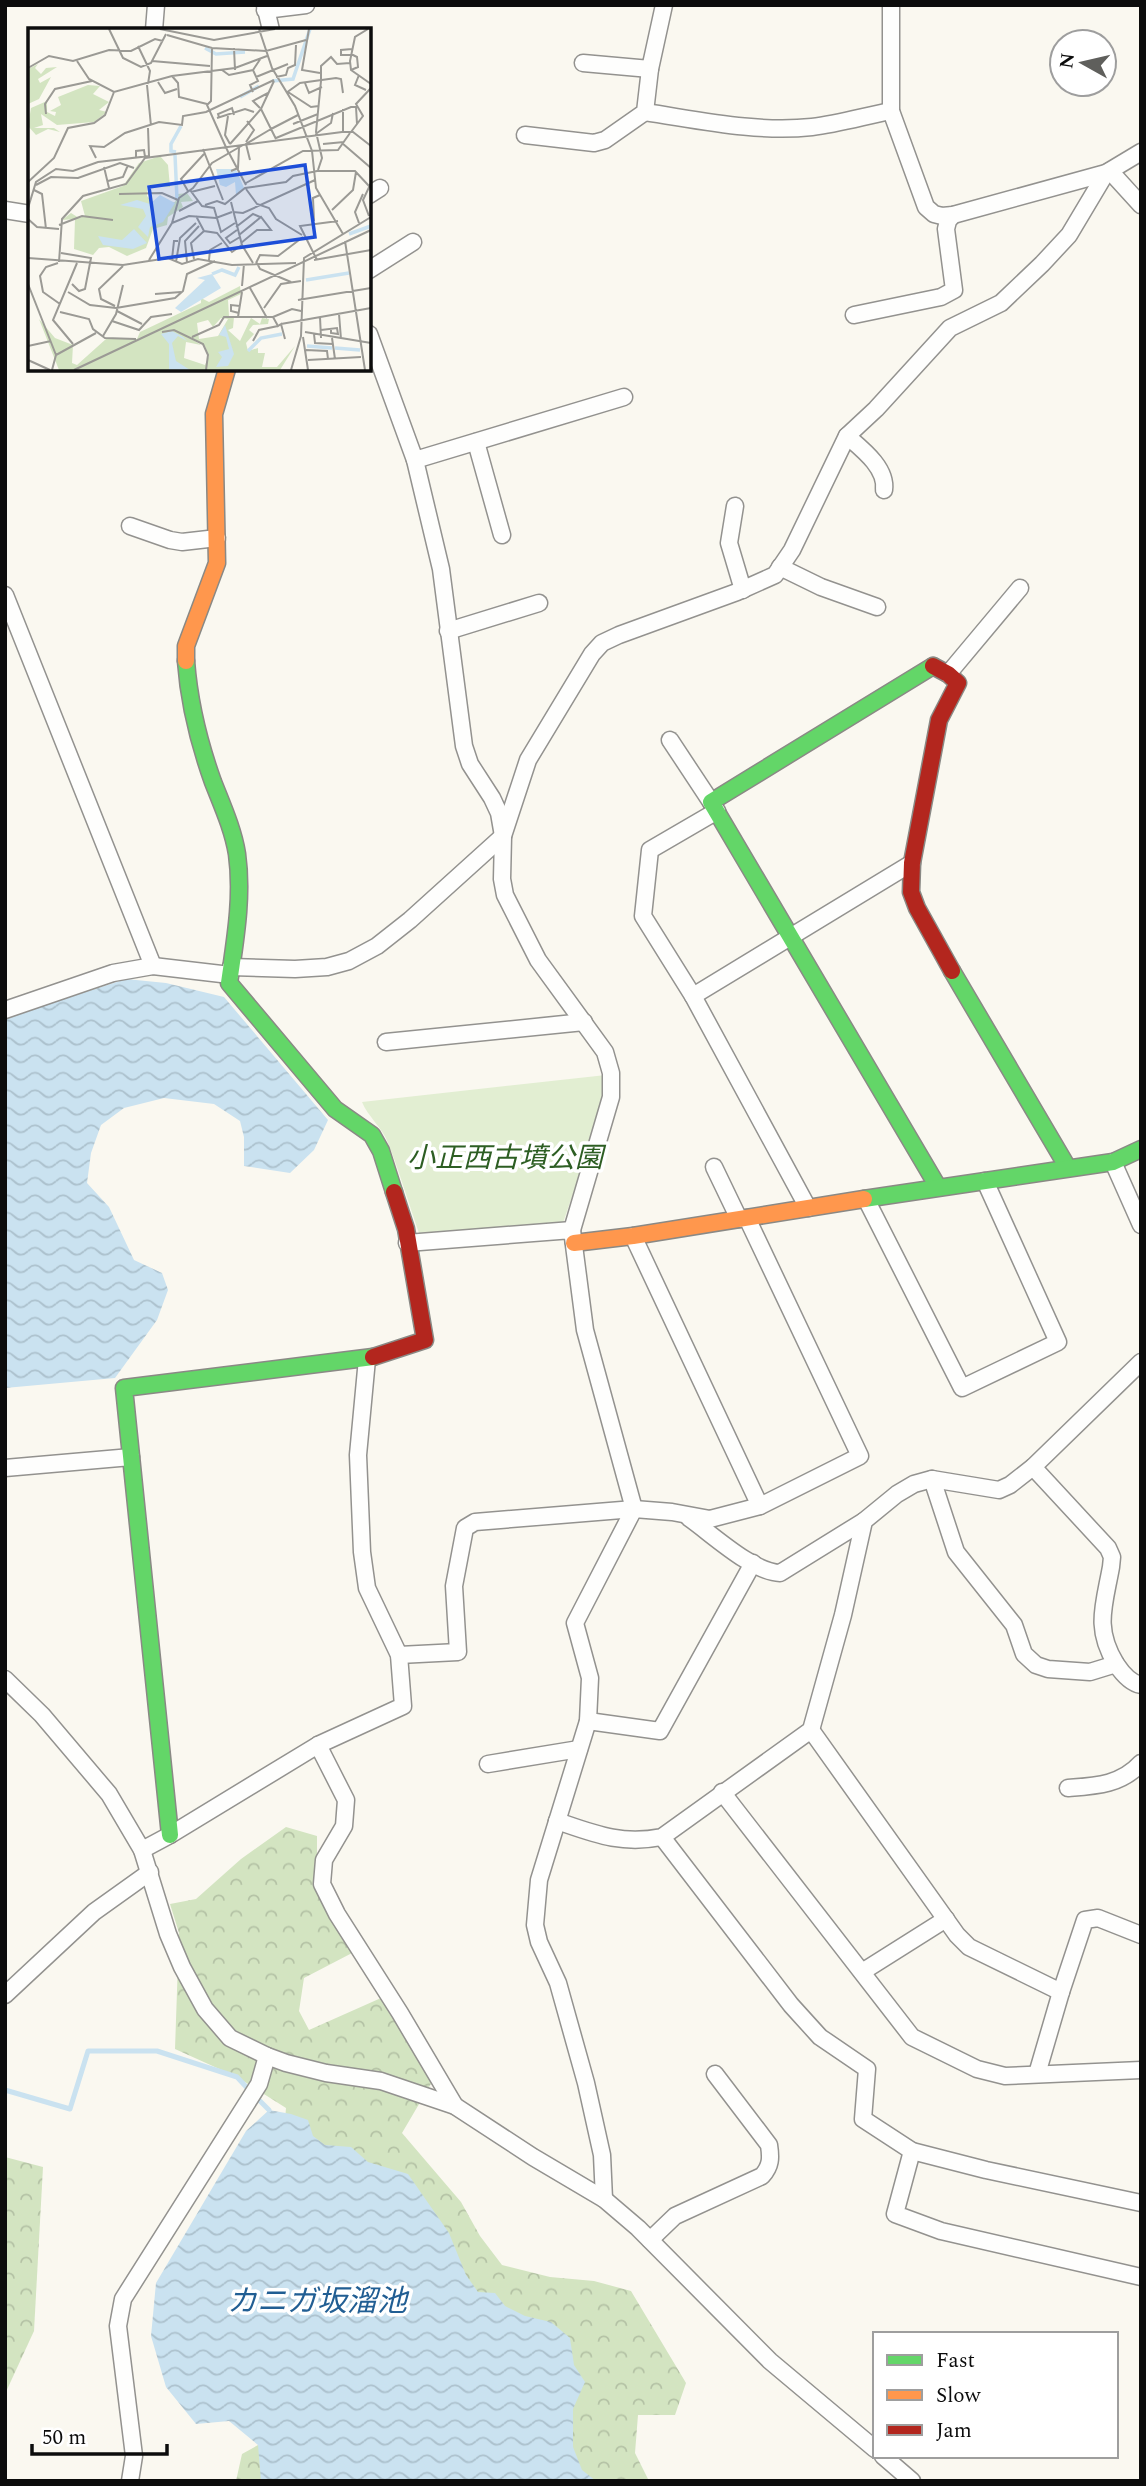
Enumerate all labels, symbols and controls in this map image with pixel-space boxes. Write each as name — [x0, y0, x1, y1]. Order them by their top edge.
inset map — [28, 28, 371, 371]
north arrow — [1048, 28, 1118, 98]
text: N — [1052, 51, 1083, 71]
park label: 小正西古墳公園 — [407, 1137, 607, 1180]
water label: カニガ坂溜池 — [227, 2279, 410, 2325]
legend — [873, 2332, 1118, 2458]
text: Fast — [936, 2345, 975, 2377]
text: Slow — [936, 2380, 982, 2412]
scale bar — [32, 2412, 166, 2456]
text: Jam — [936, 2415, 972, 2447]
text: 50 m — [42, 2422, 86, 2454]

